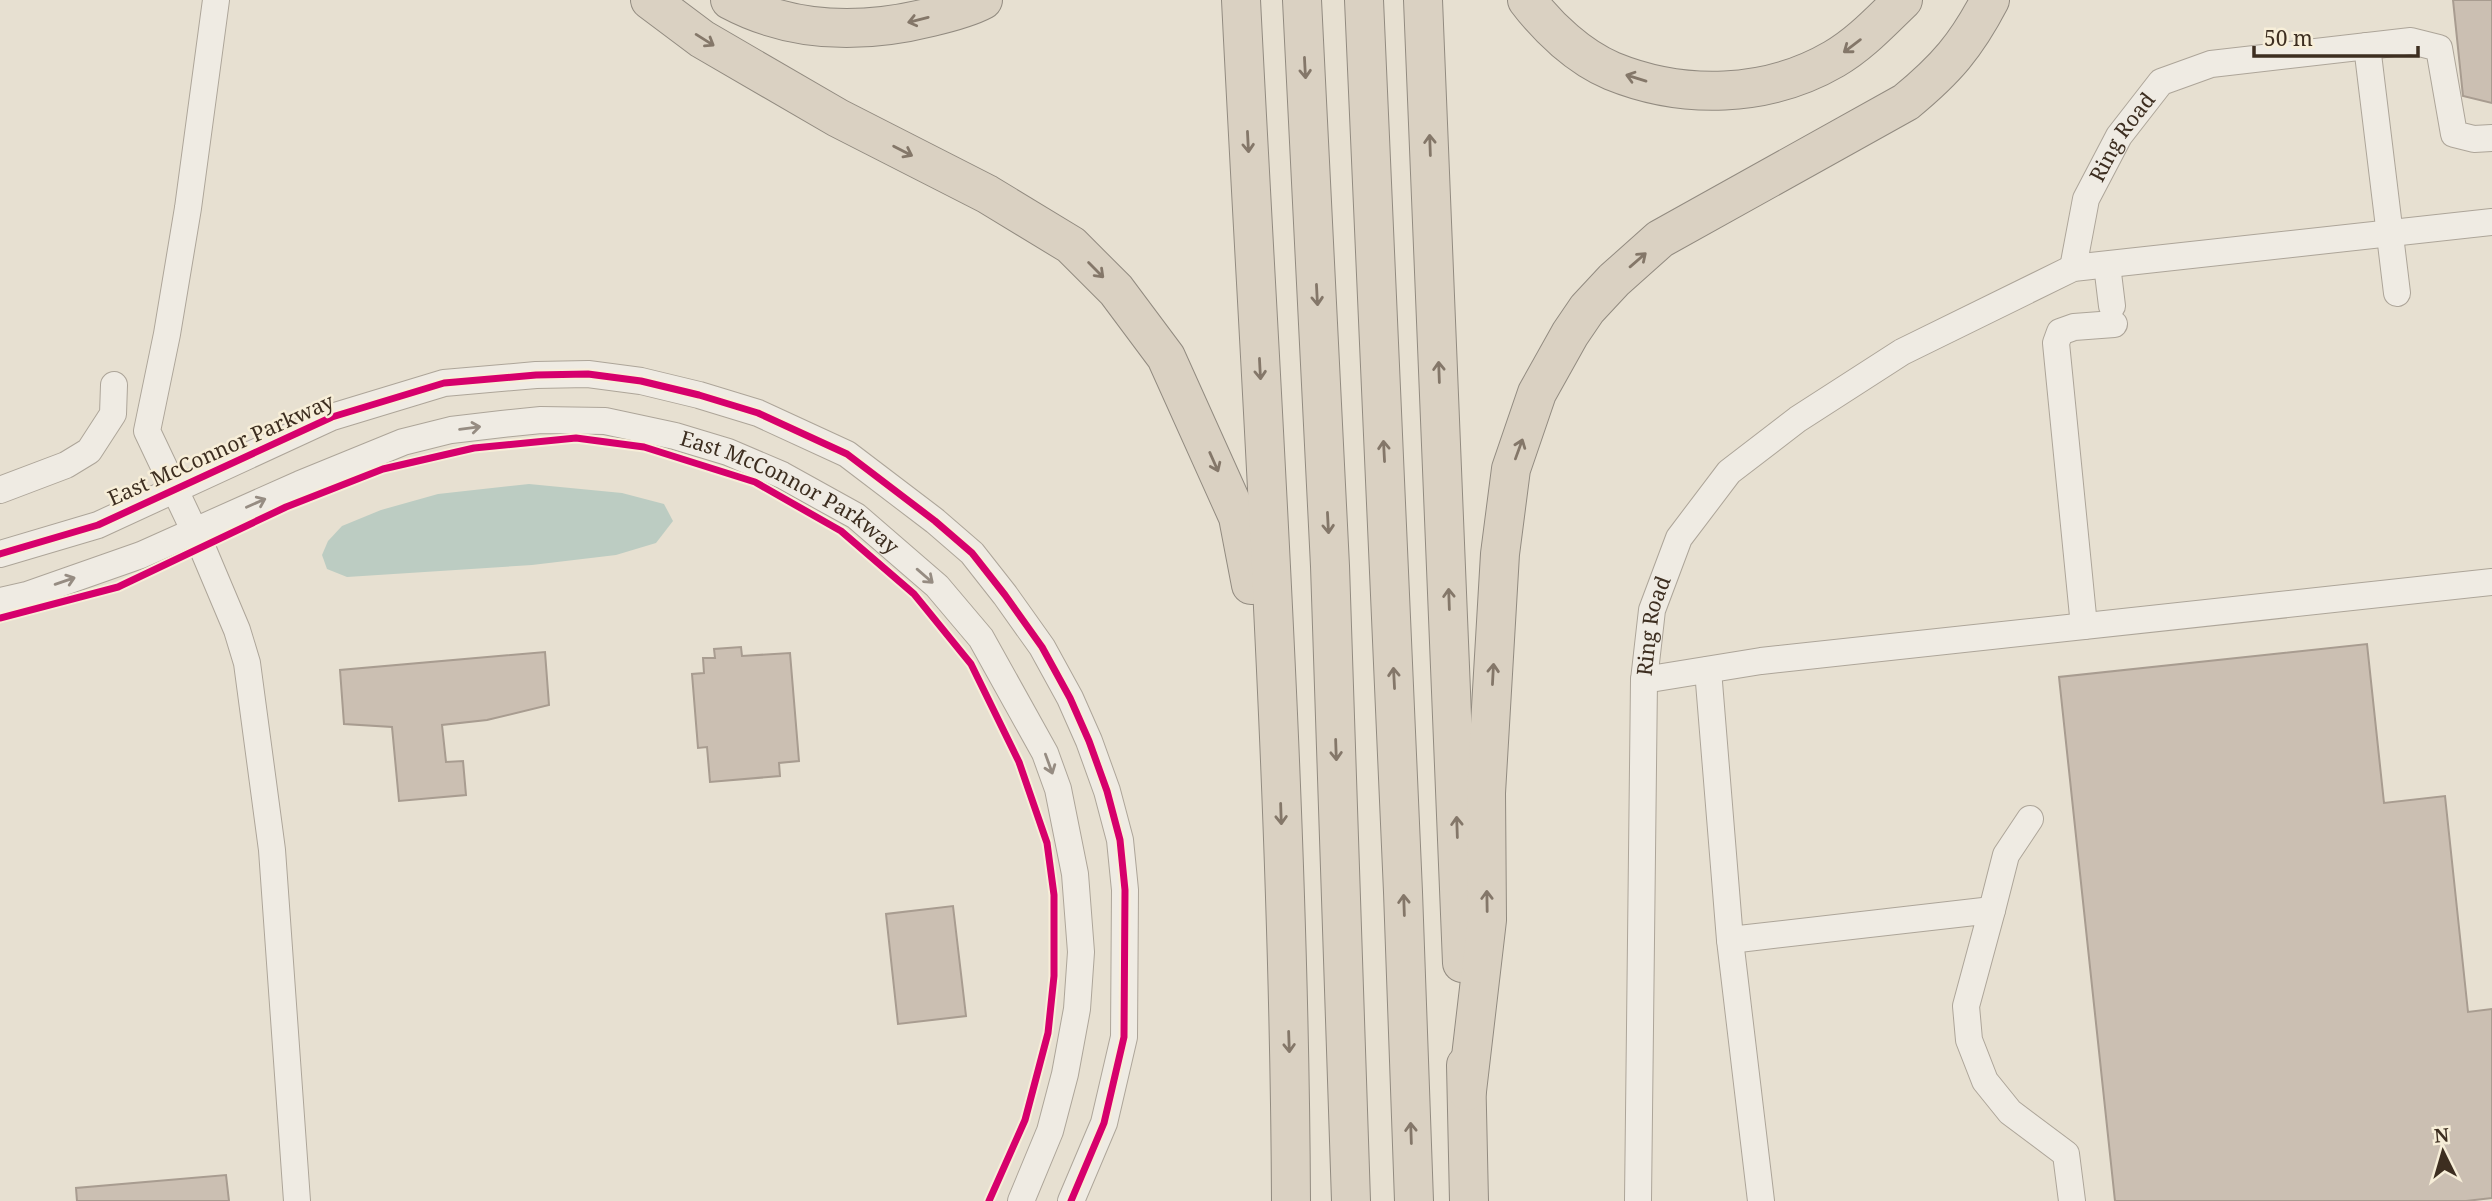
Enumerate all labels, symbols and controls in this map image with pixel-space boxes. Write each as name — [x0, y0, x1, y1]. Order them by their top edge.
one-way arrow — [907, 14, 930, 27]
scale bar — [2254, 14, 2418, 58]
text: 50 m — [2264, 24, 2313, 52]
one-way arrow — [695, 33, 714, 48]
one-way arrow — [1843, 39, 1862, 53]
one-way arrow — [1299, 56, 1312, 79]
one-way arrow — [1626, 71, 1648, 83]
street label: Ring Road — [2082, 86, 2161, 186]
one-way arrow — [1242, 130, 1255, 153]
one-way arrow — [1423, 133, 1436, 156]
one-way arrow — [893, 145, 913, 159]
one-way arrow — [1629, 252, 1647, 268]
one-way arrow — [1087, 261, 1104, 278]
one-way arrow — [1310, 284, 1323, 307]
one-way arrow — [1253, 357, 1266, 380]
one-way arrow — [1433, 361, 1446, 384]
street label: East McConnor Parkway — [103, 386, 338, 512]
one-way arrow — [458, 421, 481, 434]
street label: East McConnor Parkway — [677, 423, 906, 560]
one-way arrow — [1514, 438, 1526, 460]
one-way arrow — [1378, 440, 1391, 463]
one-way arrow — [1208, 451, 1221, 472]
one-way arrow — [245, 496, 267, 509]
one-way arrow — [1322, 511, 1335, 533]
one-way arrow — [916, 568, 934, 584]
street label: Ring Road — [1630, 572, 1677, 677]
one-way arrow — [54, 574, 76, 586]
one-way arrow — [1442, 588, 1455, 611]
one-way arrow — [1486, 663, 1499, 686]
one-way arrow — [1388, 667, 1401, 690]
one-way arrow — [1330, 738, 1343, 761]
one-way arrow — [1044, 753, 1056, 775]
one-way arrow — [1274, 803, 1287, 826]
one-way arrow — [1450, 815, 1464, 838]
one-way arrow — [1480, 890, 1494, 913]
one-way arrow — [1397, 894, 1411, 917]
one-way arrow — [1282, 1030, 1295, 1053]
north arrow — [2408, 1117, 2478, 1187]
text: N — [2433, 1121, 2450, 1149]
one-way arrow — [1405, 1122, 1418, 1145]

